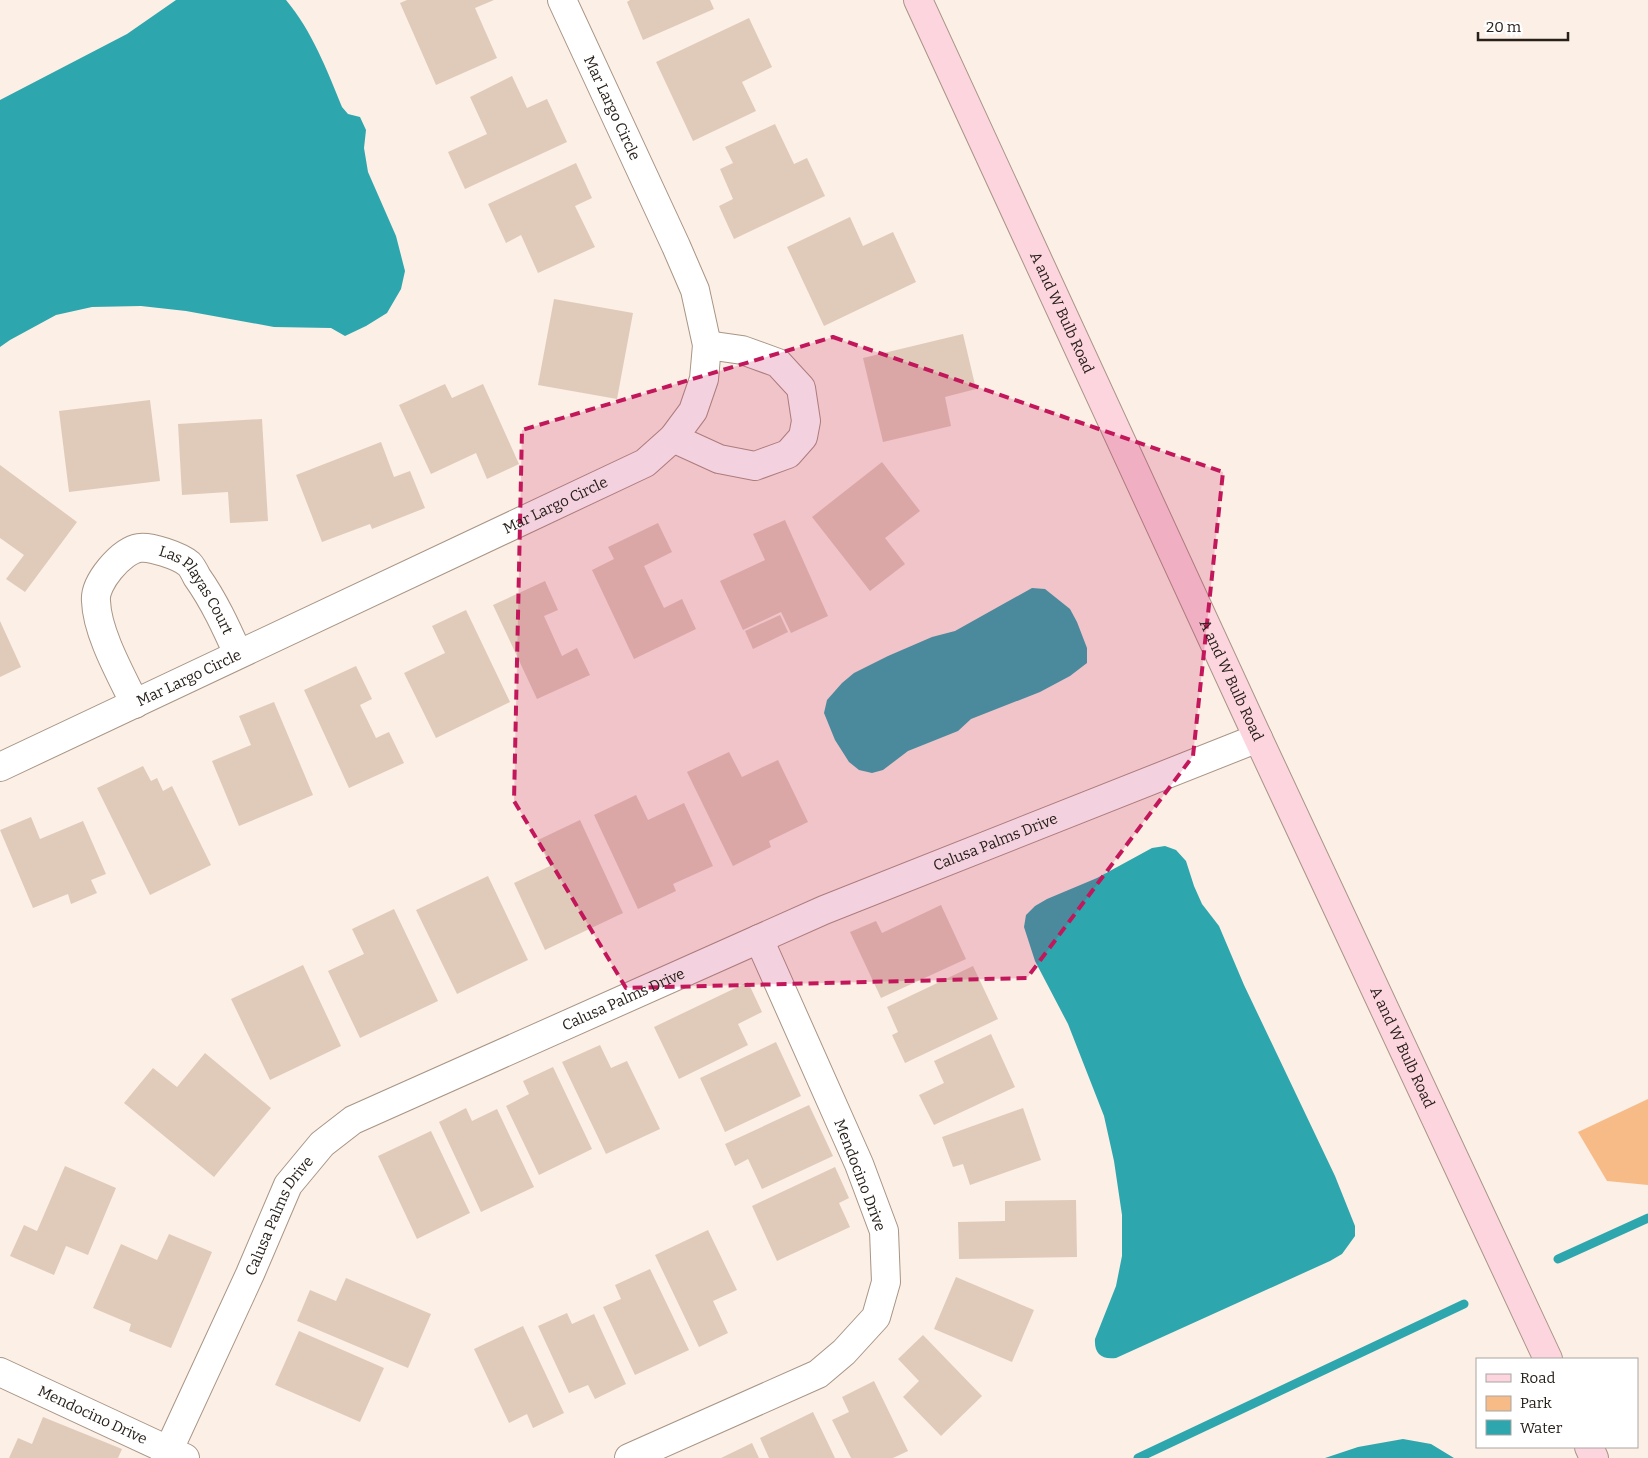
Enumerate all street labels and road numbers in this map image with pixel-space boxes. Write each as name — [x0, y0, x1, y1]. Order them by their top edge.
street label: Mar Largo Circle — [580, 53, 644, 163]
street label: A and W Bulb Road — [1026, 249, 1098, 376]
street label: Mar Largo Circle — [500, 473, 611, 538]
street label: Las Playas Court — [157, 542, 237, 638]
street label: A and W Bulb Road — [1196, 617, 1267, 744]
street label: Mar Largo Circle — [134, 646, 244, 710]
street label: Calusa Palms Drive — [931, 809, 1060, 875]
street label: Calusa Palms Drive — [559, 964, 687, 1035]
street label: A and W Bulb Road — [1366, 984, 1439, 1111]
street label: Mendocino Drive — [830, 1117, 890, 1233]
street label: Calusa Palms Drive — [241, 1153, 317, 1278]
street label: Mendocino Drive — [35, 1382, 150, 1448]

